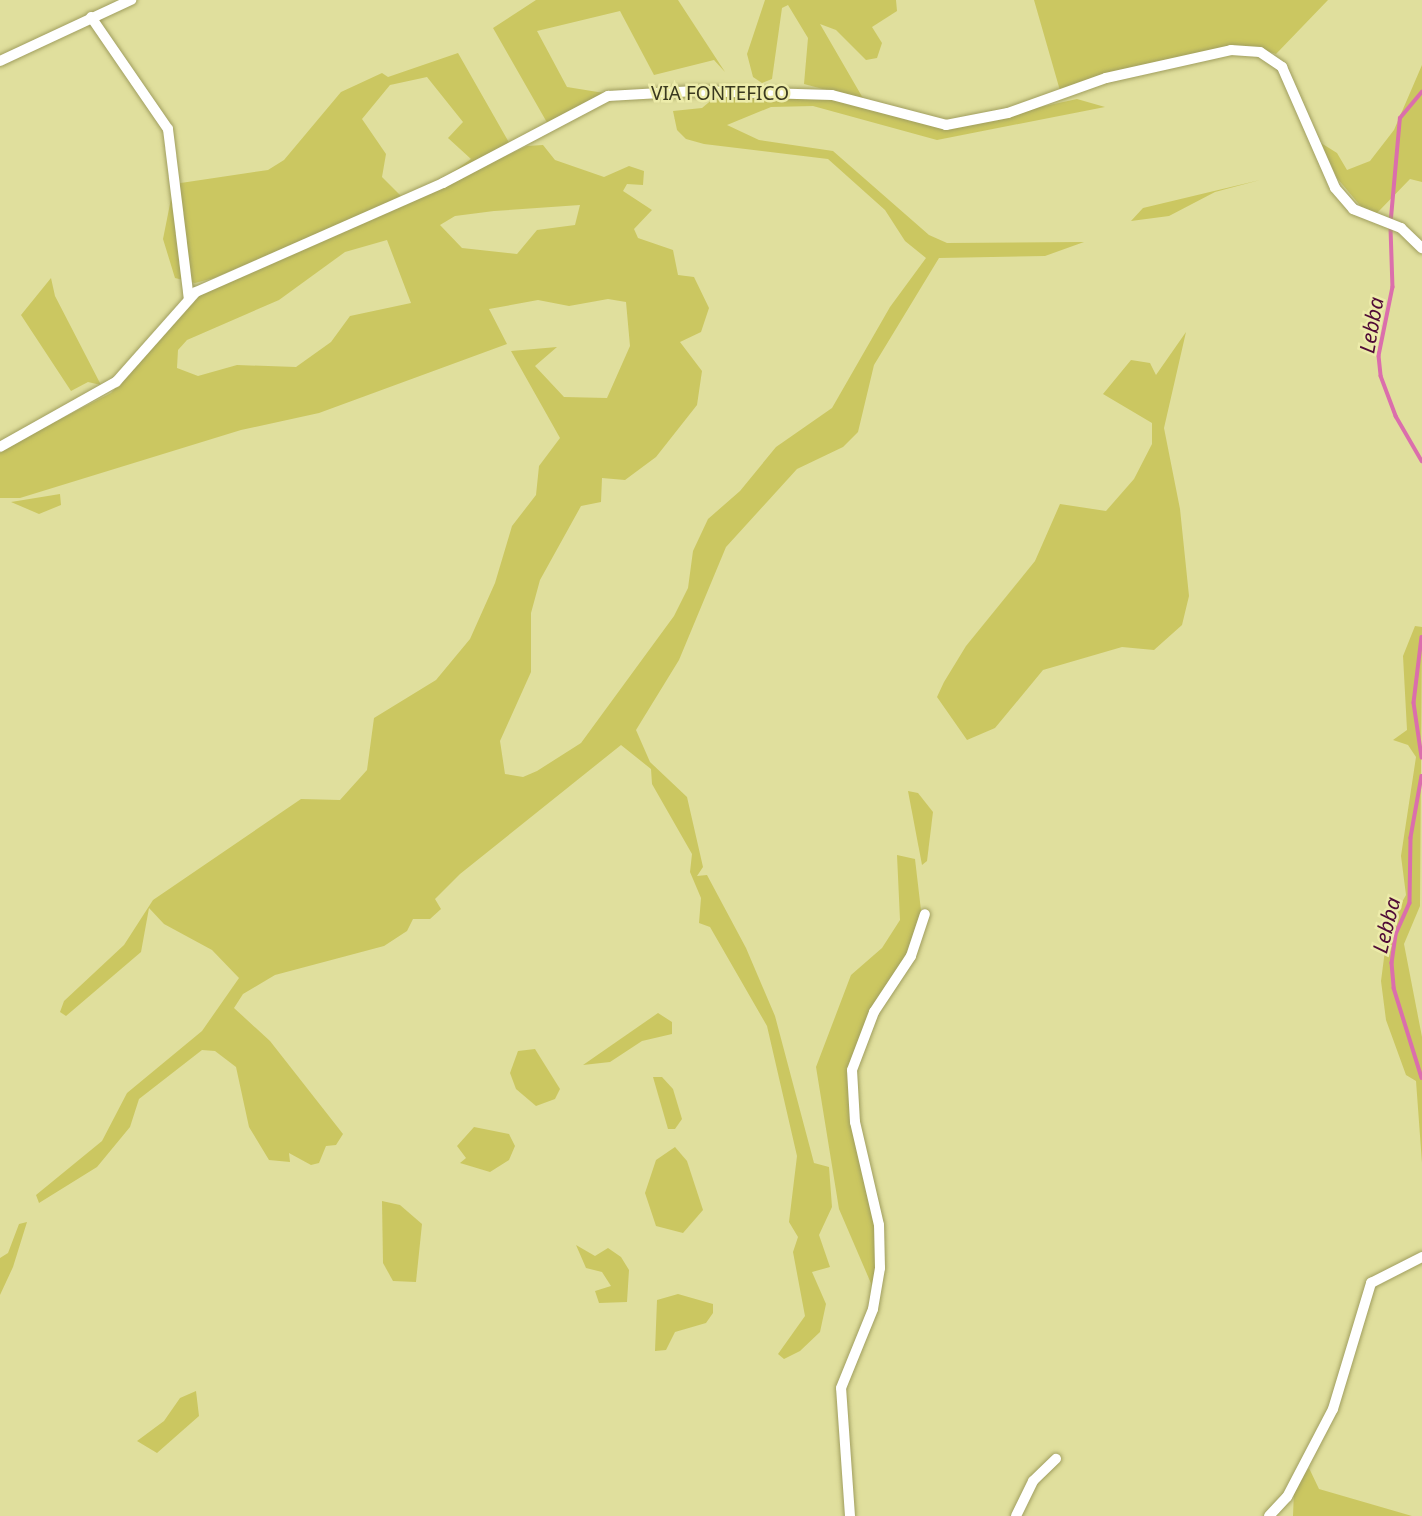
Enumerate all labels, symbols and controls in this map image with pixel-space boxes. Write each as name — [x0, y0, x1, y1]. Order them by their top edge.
street label: VIA FONTEFICO — [651, 83, 789, 105]
water label: Lebba — [1354, 295, 1388, 355]
water label: Lebba — [1367, 894, 1405, 956]

